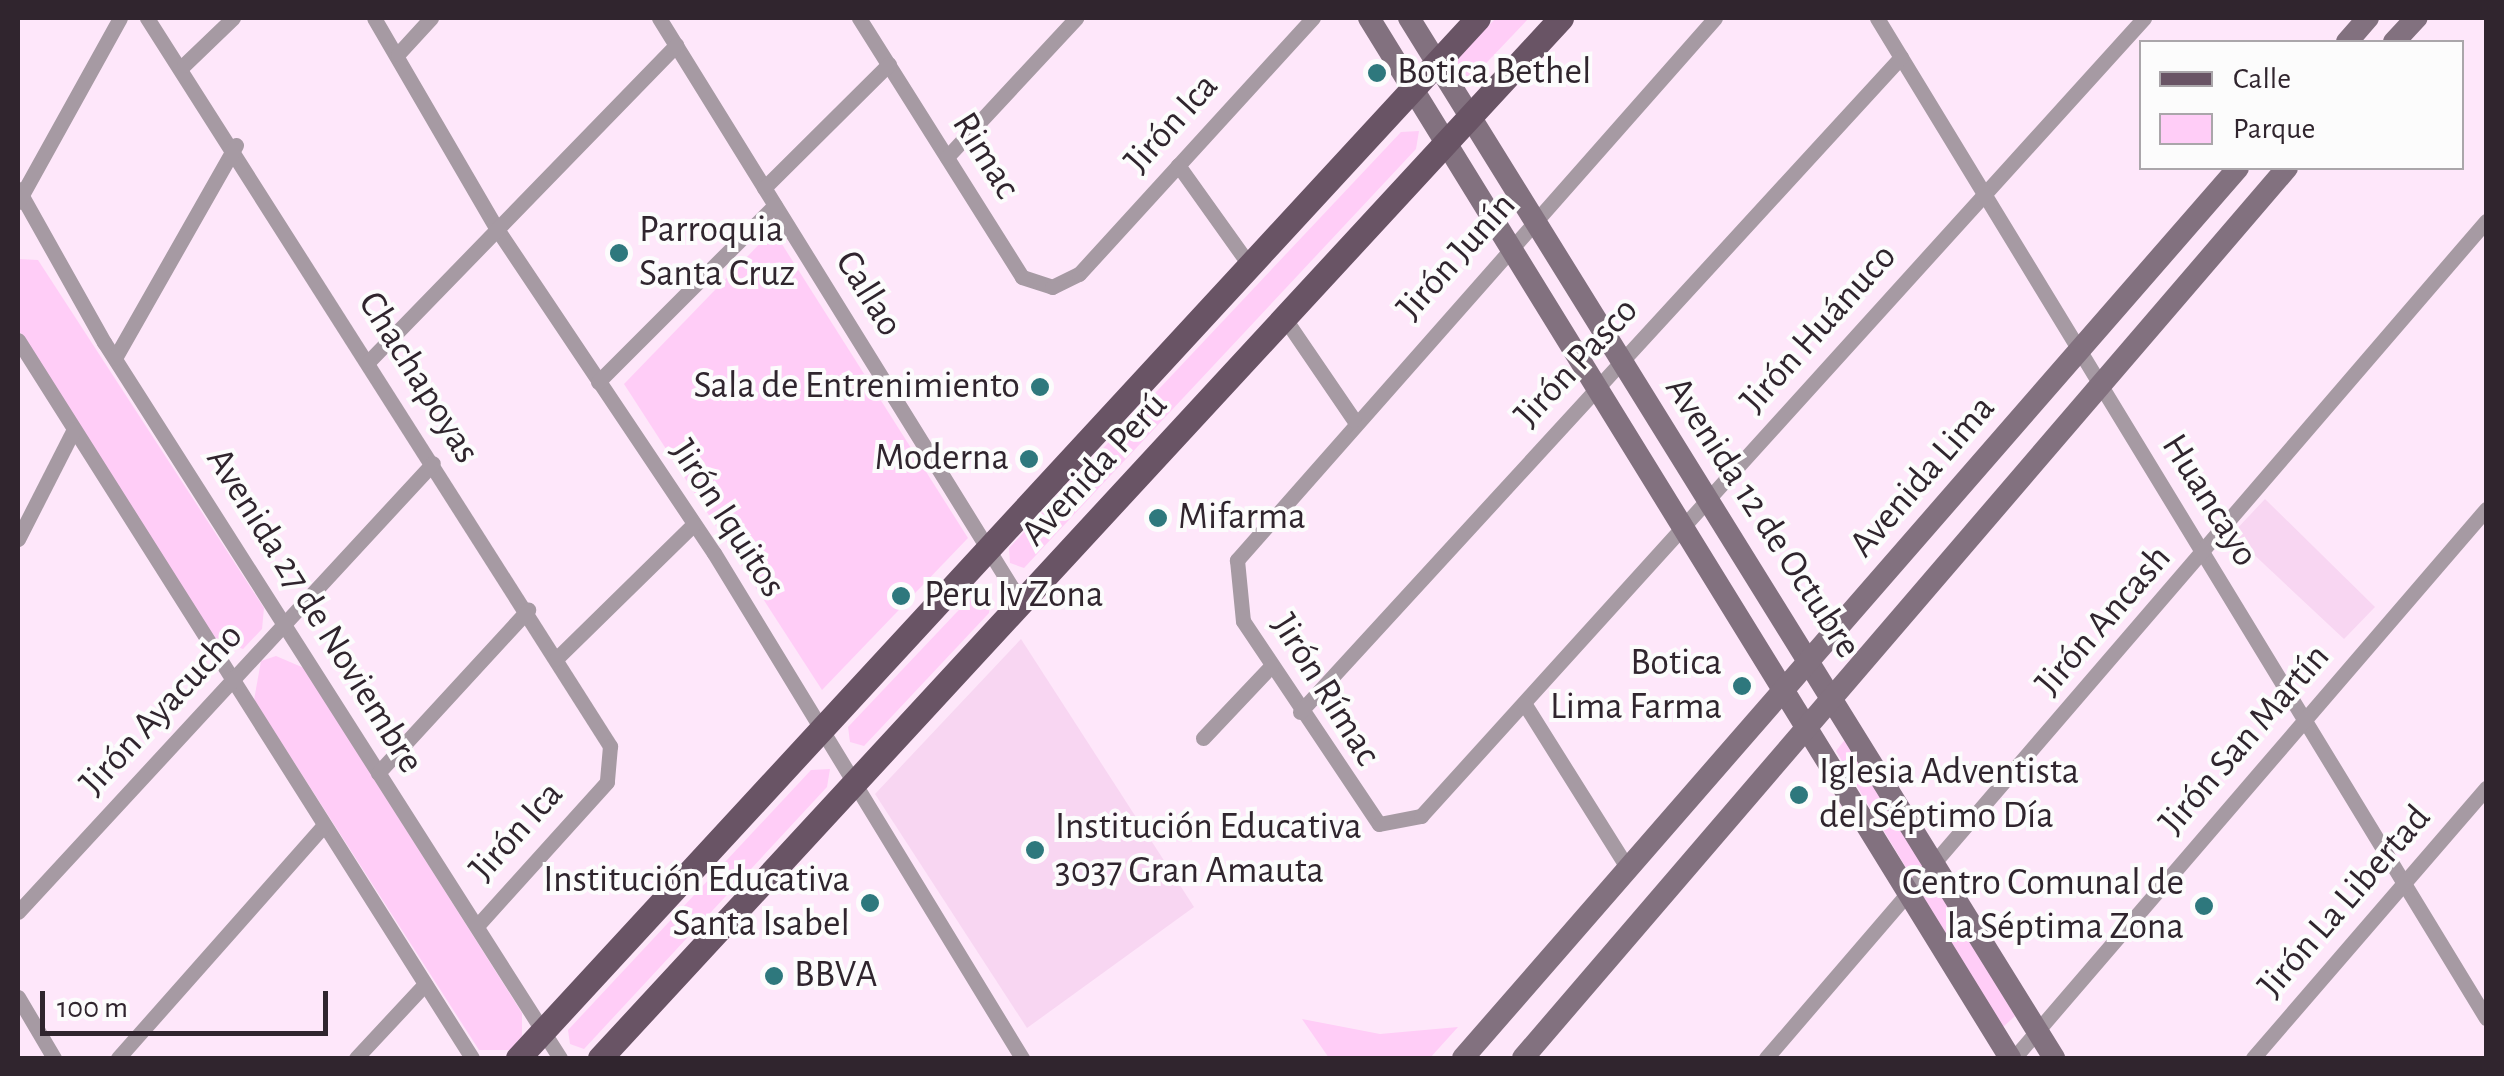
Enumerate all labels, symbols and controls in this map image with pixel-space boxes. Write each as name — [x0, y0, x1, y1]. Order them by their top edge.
legend — [2139, 40, 2464, 170]
place label: Botica Bethel — [1397, 50, 1591, 96]
marker: Botica Bethel — [1366, 62, 1388, 84]
text: Calle — [2233, 64, 2291, 94]
street label: Jirón Ica — [1115, 65, 1229, 183]
street label: Rimac — [941, 105, 1029, 207]
text: Parque — [2233, 114, 2315, 144]
street label: Jirón Junín — [1388, 184, 1526, 330]
place label: Parroquia Santa Cruz — [639, 208, 795, 298]
street label: Jirón Huánuco — [1731, 235, 1907, 423]
marker: Parroquia Santa Cruz — [608, 242, 630, 264]
street label: Callao — [824, 243, 912, 345]
street label: Chachapoyas — [347, 284, 489, 472]
street label: Jirón Pasco — [1505, 289, 1649, 437]
place label: Sala de Entrenimiento — [693, 364, 1020, 410]
street label: Avenida 12 de Octubre — [1654, 369, 1870, 667]
marker: Sala de Entrenimiento — [1029, 376, 1051, 398]
street label: Avenida Perú — [1012, 384, 1178, 556]
street label: Avenida Lima — [1840, 387, 2006, 567]
street label: Huancayo — [2151, 426, 2267, 576]
street label: Jirón Iquitos — [659, 431, 795, 607]
place label: Moderna — [874, 436, 1009, 482]
street label: Avenida 27 de Noviembre — [195, 440, 433, 782]
marker: Moderna — [1018, 448, 1040, 470]
place label: Mifarma — [1178, 495, 1306, 541]
marker: Mifarma — [1147, 507, 1169, 529]
street label: Jirón Ancash — [2026, 537, 2182, 705]
place label: Peru Iv Zona — [924, 573, 1103, 619]
marker: Peru Iv Zona — [888, 583, 914, 609]
street label: Jirón Rímac — [1261, 606, 1389, 774]
street label: Jirón Ayacucho — [71, 614, 253, 806]
street label: Jirón San Martín — [2150, 635, 2340, 845]
place label: Botica Lima Farma — [1550, 641, 1722, 731]
marker: Botica Lima Farma — [1731, 675, 1753, 697]
place label: Iglesia Adventista del Séptimo Día — [1819, 750, 2079, 839]
street label: Jirón Ica — [460, 773, 574, 891]
marker: Iglesia Adventista del Séptimo Día — [1788, 784, 1810, 806]
street label: Jirón La Libertad — [2249, 796, 2441, 1008]
place label: Institución Educativa 3037 Gran Amauta — [1055, 805, 1362, 894]
marker: Institución Educativa 3037 Gran Amauta — [1024, 839, 1046, 861]
place label: Institución Educativa Santa Isabel — [543, 858, 850, 948]
place label: Centro Comunal de la Séptima Zona — [1902, 861, 2184, 951]
marker: Institución Educativa Santa Isabel — [859, 892, 881, 914]
marker: Centro Comunal de la Séptima Zona — [2193, 895, 2215, 917]
place label: BBVA — [794, 953, 877, 999]
marker: BBVA — [763, 965, 785, 987]
scale bar — [45, 971, 332, 1033]
text: 100 m — [57, 993, 128, 1023]

